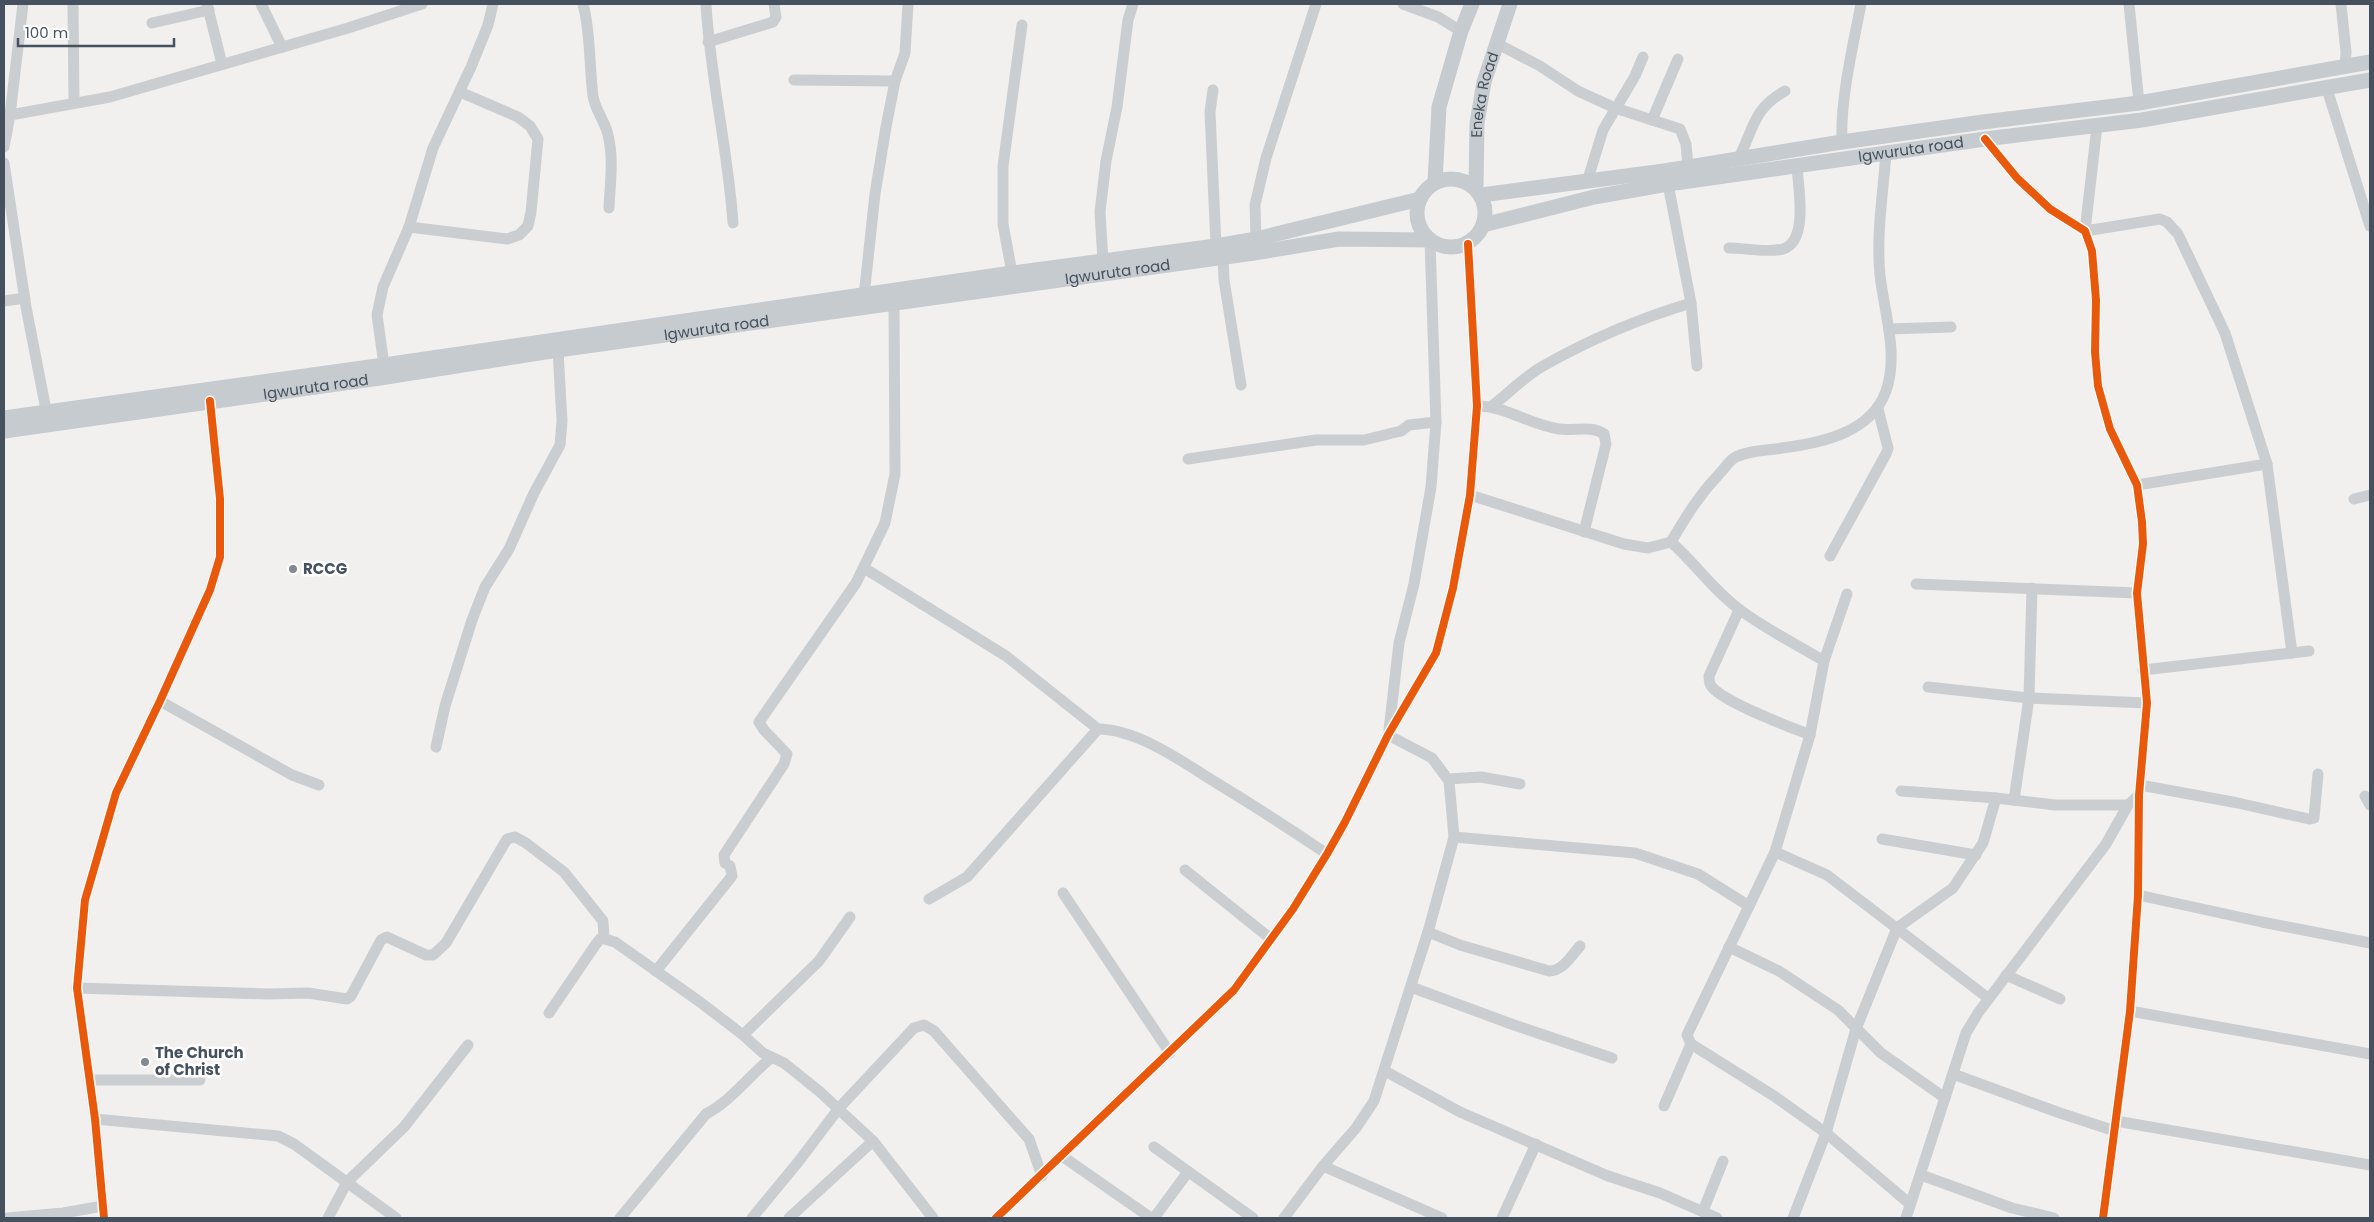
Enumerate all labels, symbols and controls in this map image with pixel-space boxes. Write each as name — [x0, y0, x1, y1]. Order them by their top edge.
scale bar — [18, 15, 174, 47]
text: 100 m — [25, 22, 68, 43]
street label: Eneka Road — [1466, 49, 1503, 138]
street label: Igwuruta road — [1857, 131, 1965, 167]
street label: Igwuruta road — [1064, 254, 1172, 289]
street label: Igwuruta road — [662, 310, 770, 345]
street label: Igwuruta road — [262, 369, 370, 404]
place label: RCCG — [303, 558, 347, 579]
marker: RCCG — [287, 563, 299, 575]
place label: The Church of Christ — [155, 1042, 244, 1080]
marker: The Church of Christ — [139, 1056, 151, 1068]

